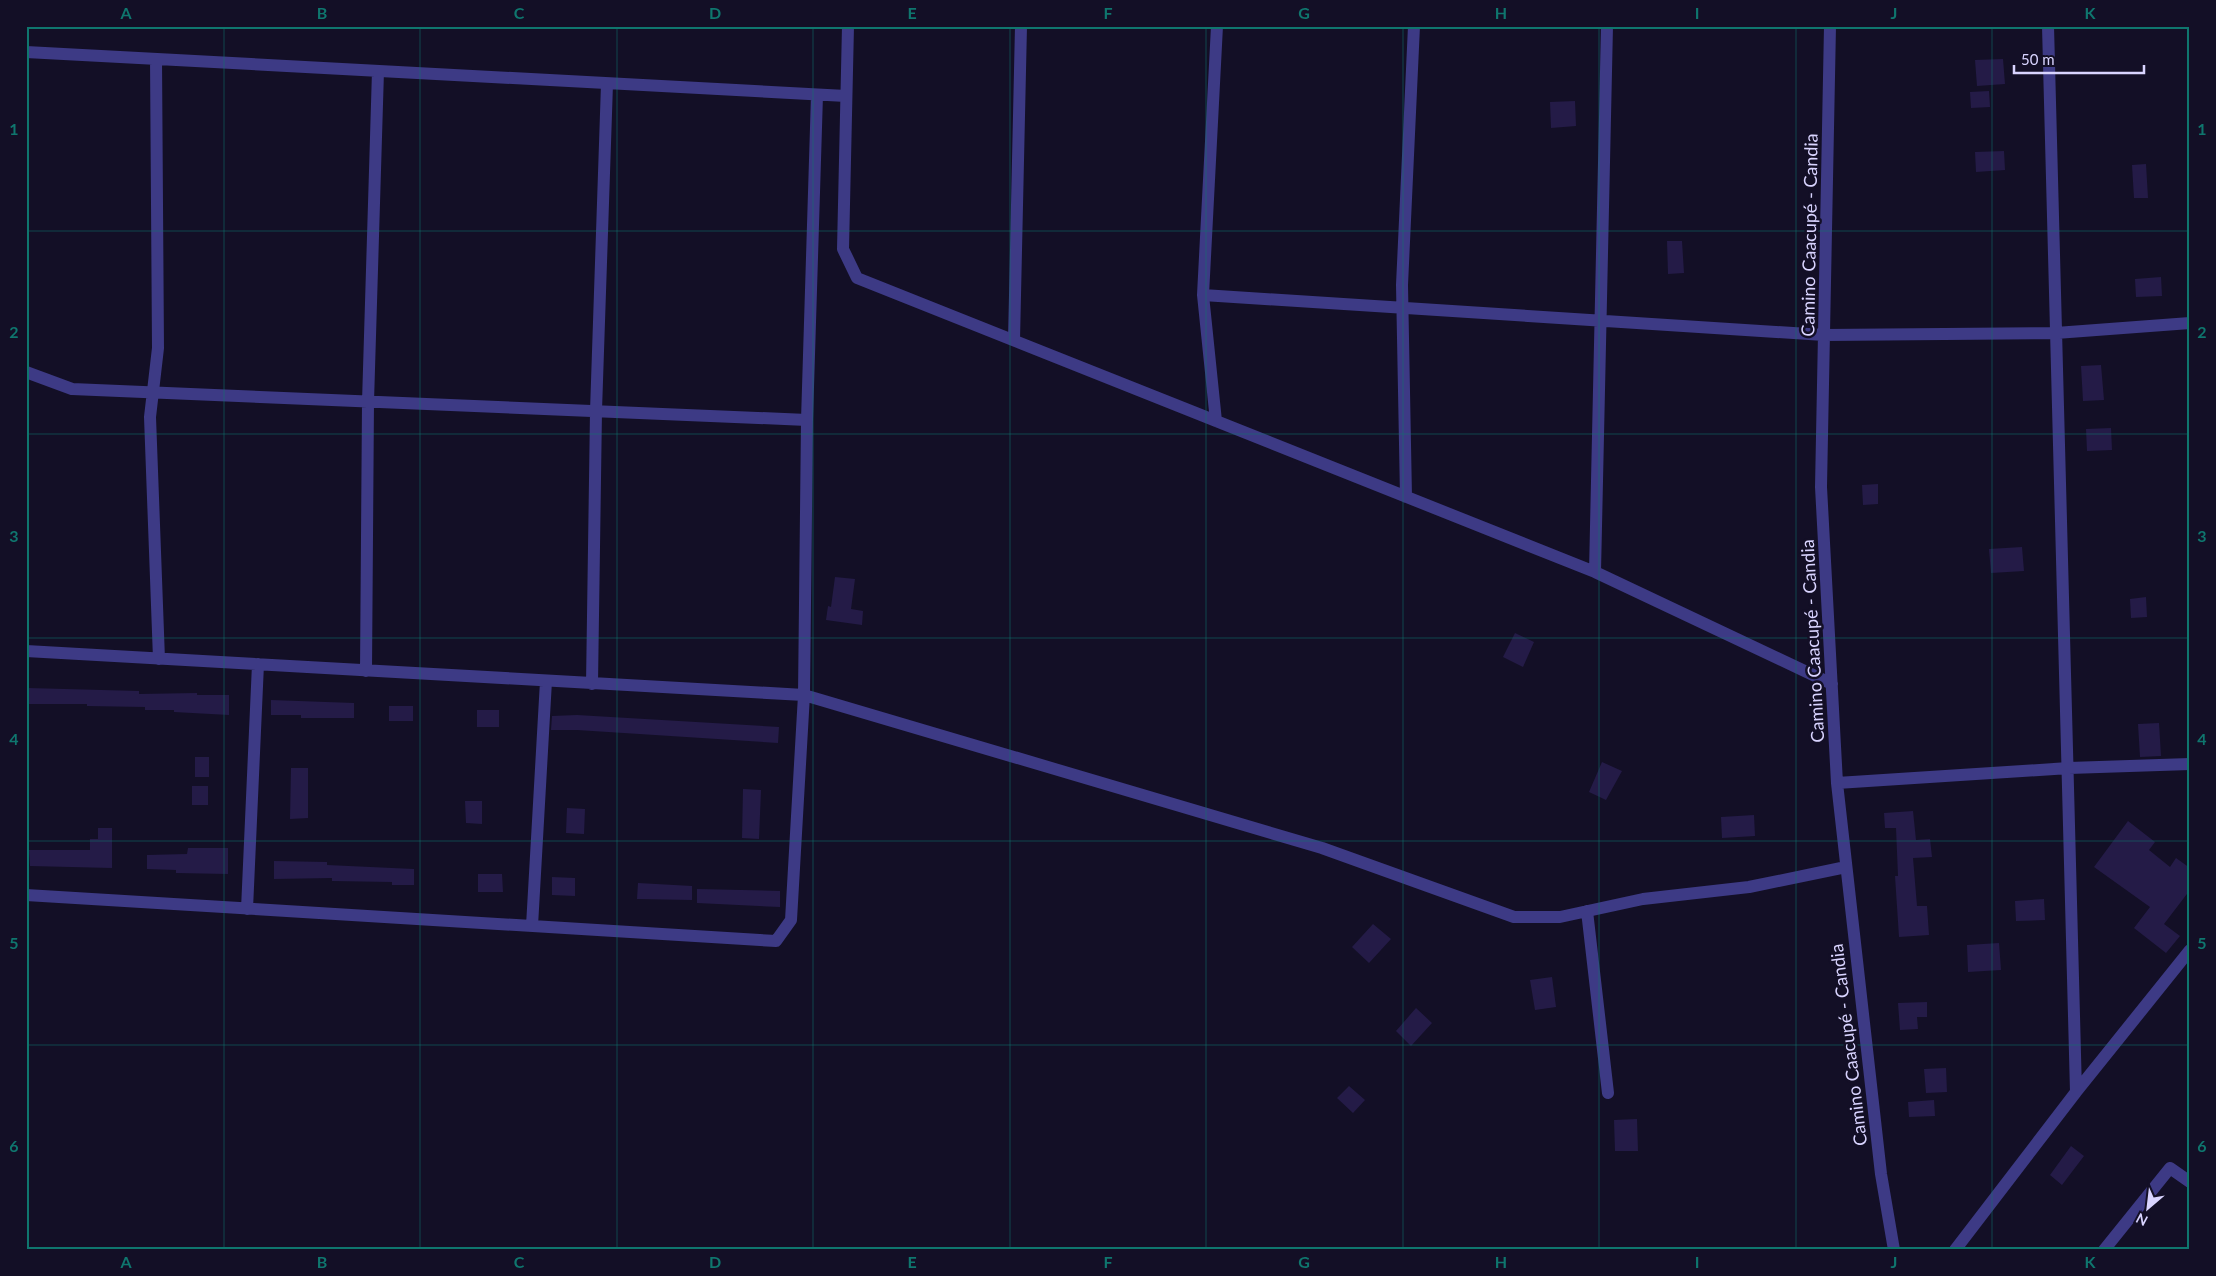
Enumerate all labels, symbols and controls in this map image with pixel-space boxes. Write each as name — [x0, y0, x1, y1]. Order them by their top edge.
text: A — [119, 3, 132, 22]
text: B — [317, 3, 327, 22]
text: C — [514, 3, 525, 22]
text: D — [709, 3, 721, 22]
text: E — [907, 3, 917, 22]
text: F — [1103, 3, 1113, 22]
text: G — [1298, 3, 1310, 22]
text: H — [1495, 3, 1507, 22]
text: I — [1695, 3, 1699, 22]
text: J — [1891, 3, 1897, 22]
text: K — [2085, 3, 2097, 22]
scale bar — [2014, 42, 2144, 74]
text: 50 m — [2021, 50, 2055, 68]
text: 1 — [9, 119, 19, 138]
text: 1 — [2197, 119, 2207, 138]
street label: Camino Caacupé - Candia — [1796, 133, 1822, 337]
text: 2 — [9, 322, 19, 341]
text: 2 — [2197, 322, 2207, 341]
text: 3 — [9, 526, 19, 545]
text: 3 — [2197, 526, 2207, 545]
street label: Camino Caacupé - Candia — [1796, 539, 1828, 743]
text: 4 — [9, 729, 19, 748]
text: 4 — [2197, 729, 2207, 748]
text: 5 — [9, 933, 19, 952]
text: 5 — [2197, 933, 2207, 952]
street label: Camino Caacupé - Candia — [1825, 943, 1871, 1147]
text: 6 — [9, 1136, 19, 1155]
text: 6 — [2197, 1136, 2207, 1155]
north arrow — [2124, 1184, 2174, 1234]
text: N — [2133, 1210, 2150, 1230]
text: A — [119, 1252, 132, 1271]
text: B — [317, 1252, 327, 1271]
text: C — [514, 1252, 525, 1271]
text: D — [709, 1252, 721, 1271]
text: E — [907, 1252, 917, 1271]
text: F — [1103, 1252, 1113, 1271]
text: G — [1298, 1252, 1310, 1271]
text: H — [1495, 1252, 1507, 1271]
text: I — [1695, 1252, 1699, 1271]
text: J — [1891, 1252, 1897, 1271]
text: K — [2085, 1252, 2097, 1271]

